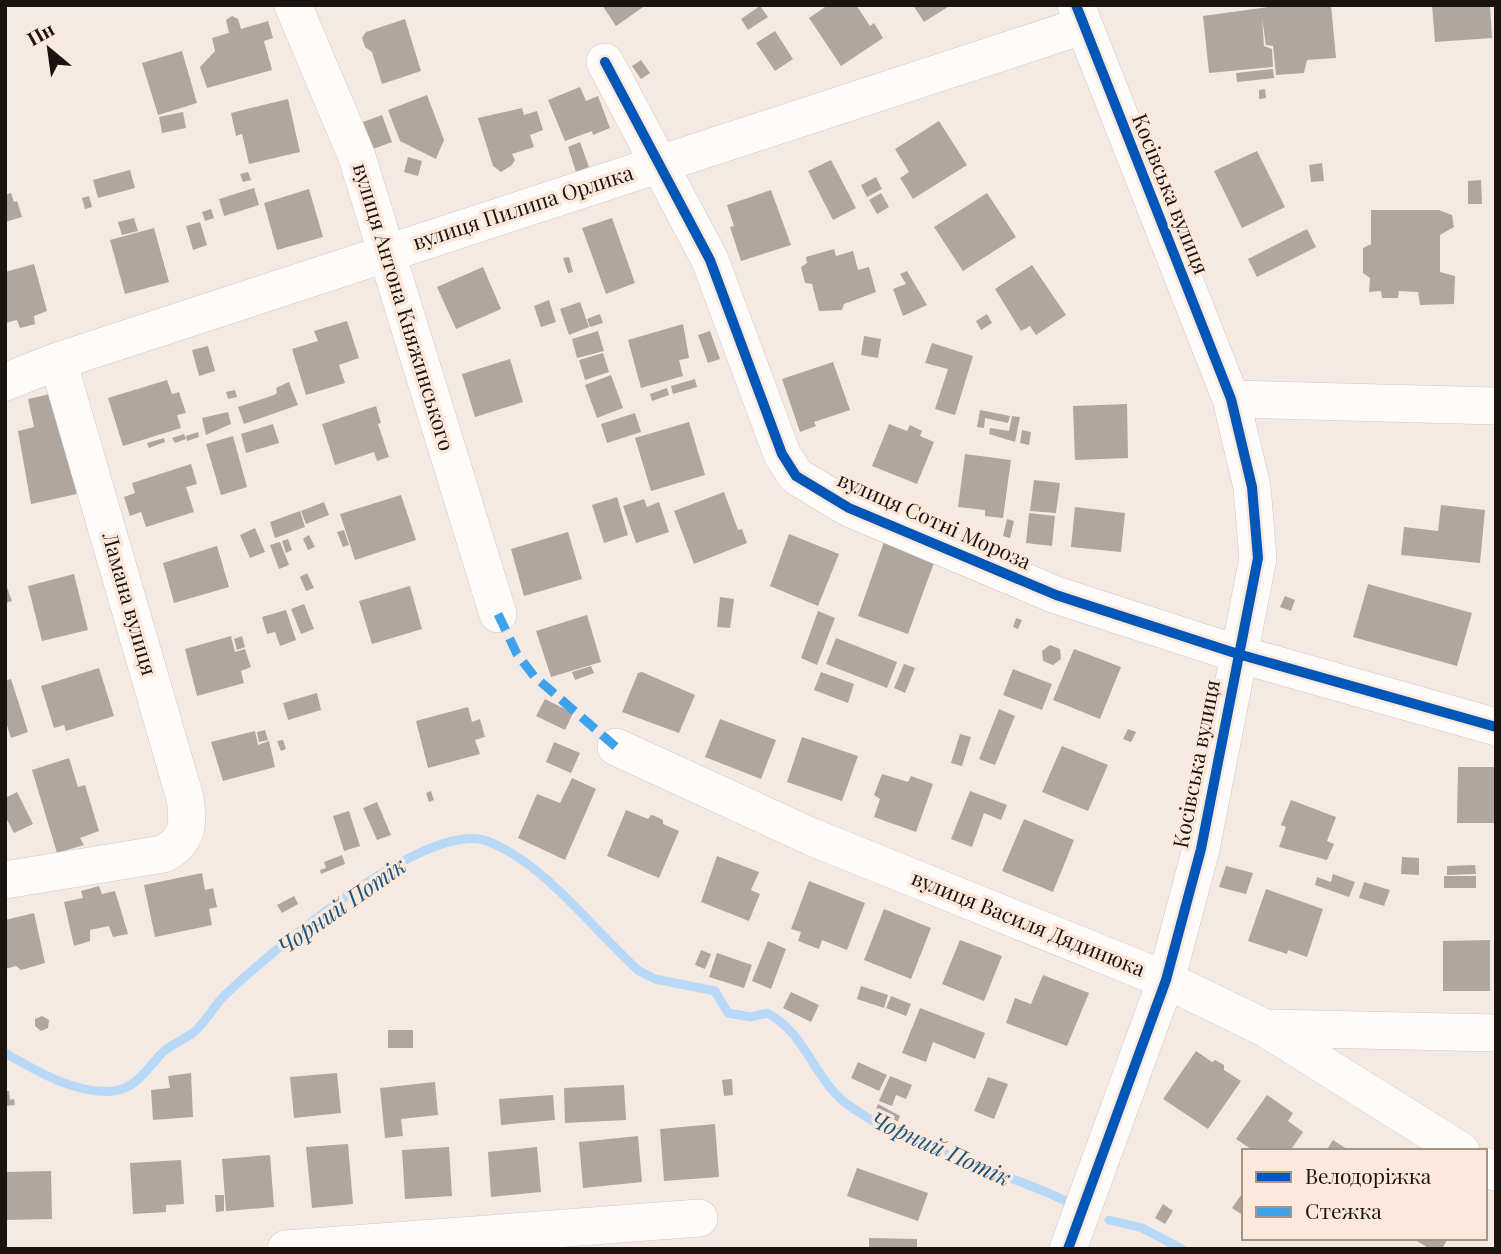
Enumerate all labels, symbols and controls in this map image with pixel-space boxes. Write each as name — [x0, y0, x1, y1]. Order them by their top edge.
north arrow — [14, 14, 84, 84]
text: Пн — [22, 15, 59, 51]
street label: Косівська вулиця — [1127, 109, 1217, 278]
street label: вулиця Пилипа Орлика — [409, 157, 637, 255]
street label: вулиця Антона Княжинського — [348, 159, 462, 454]
street label: вулиця Сотні Мороза — [834, 464, 1036, 575]
street label: Ламана вулиця — [97, 528, 165, 678]
street label: Косівська вулиця — [1165, 677, 1225, 850]
water label: Чорний Потік — [271, 849, 412, 961]
street label: вулиця Василя Дядинюка — [908, 862, 1150, 982]
water label: Чорний Потік — [867, 1103, 1017, 1192]
legend — [1242, 1149, 1487, 1240]
text: Велодоріжка — [1305, 1161, 1432, 1189]
text: Стежка — [1305, 1196, 1382, 1224]

